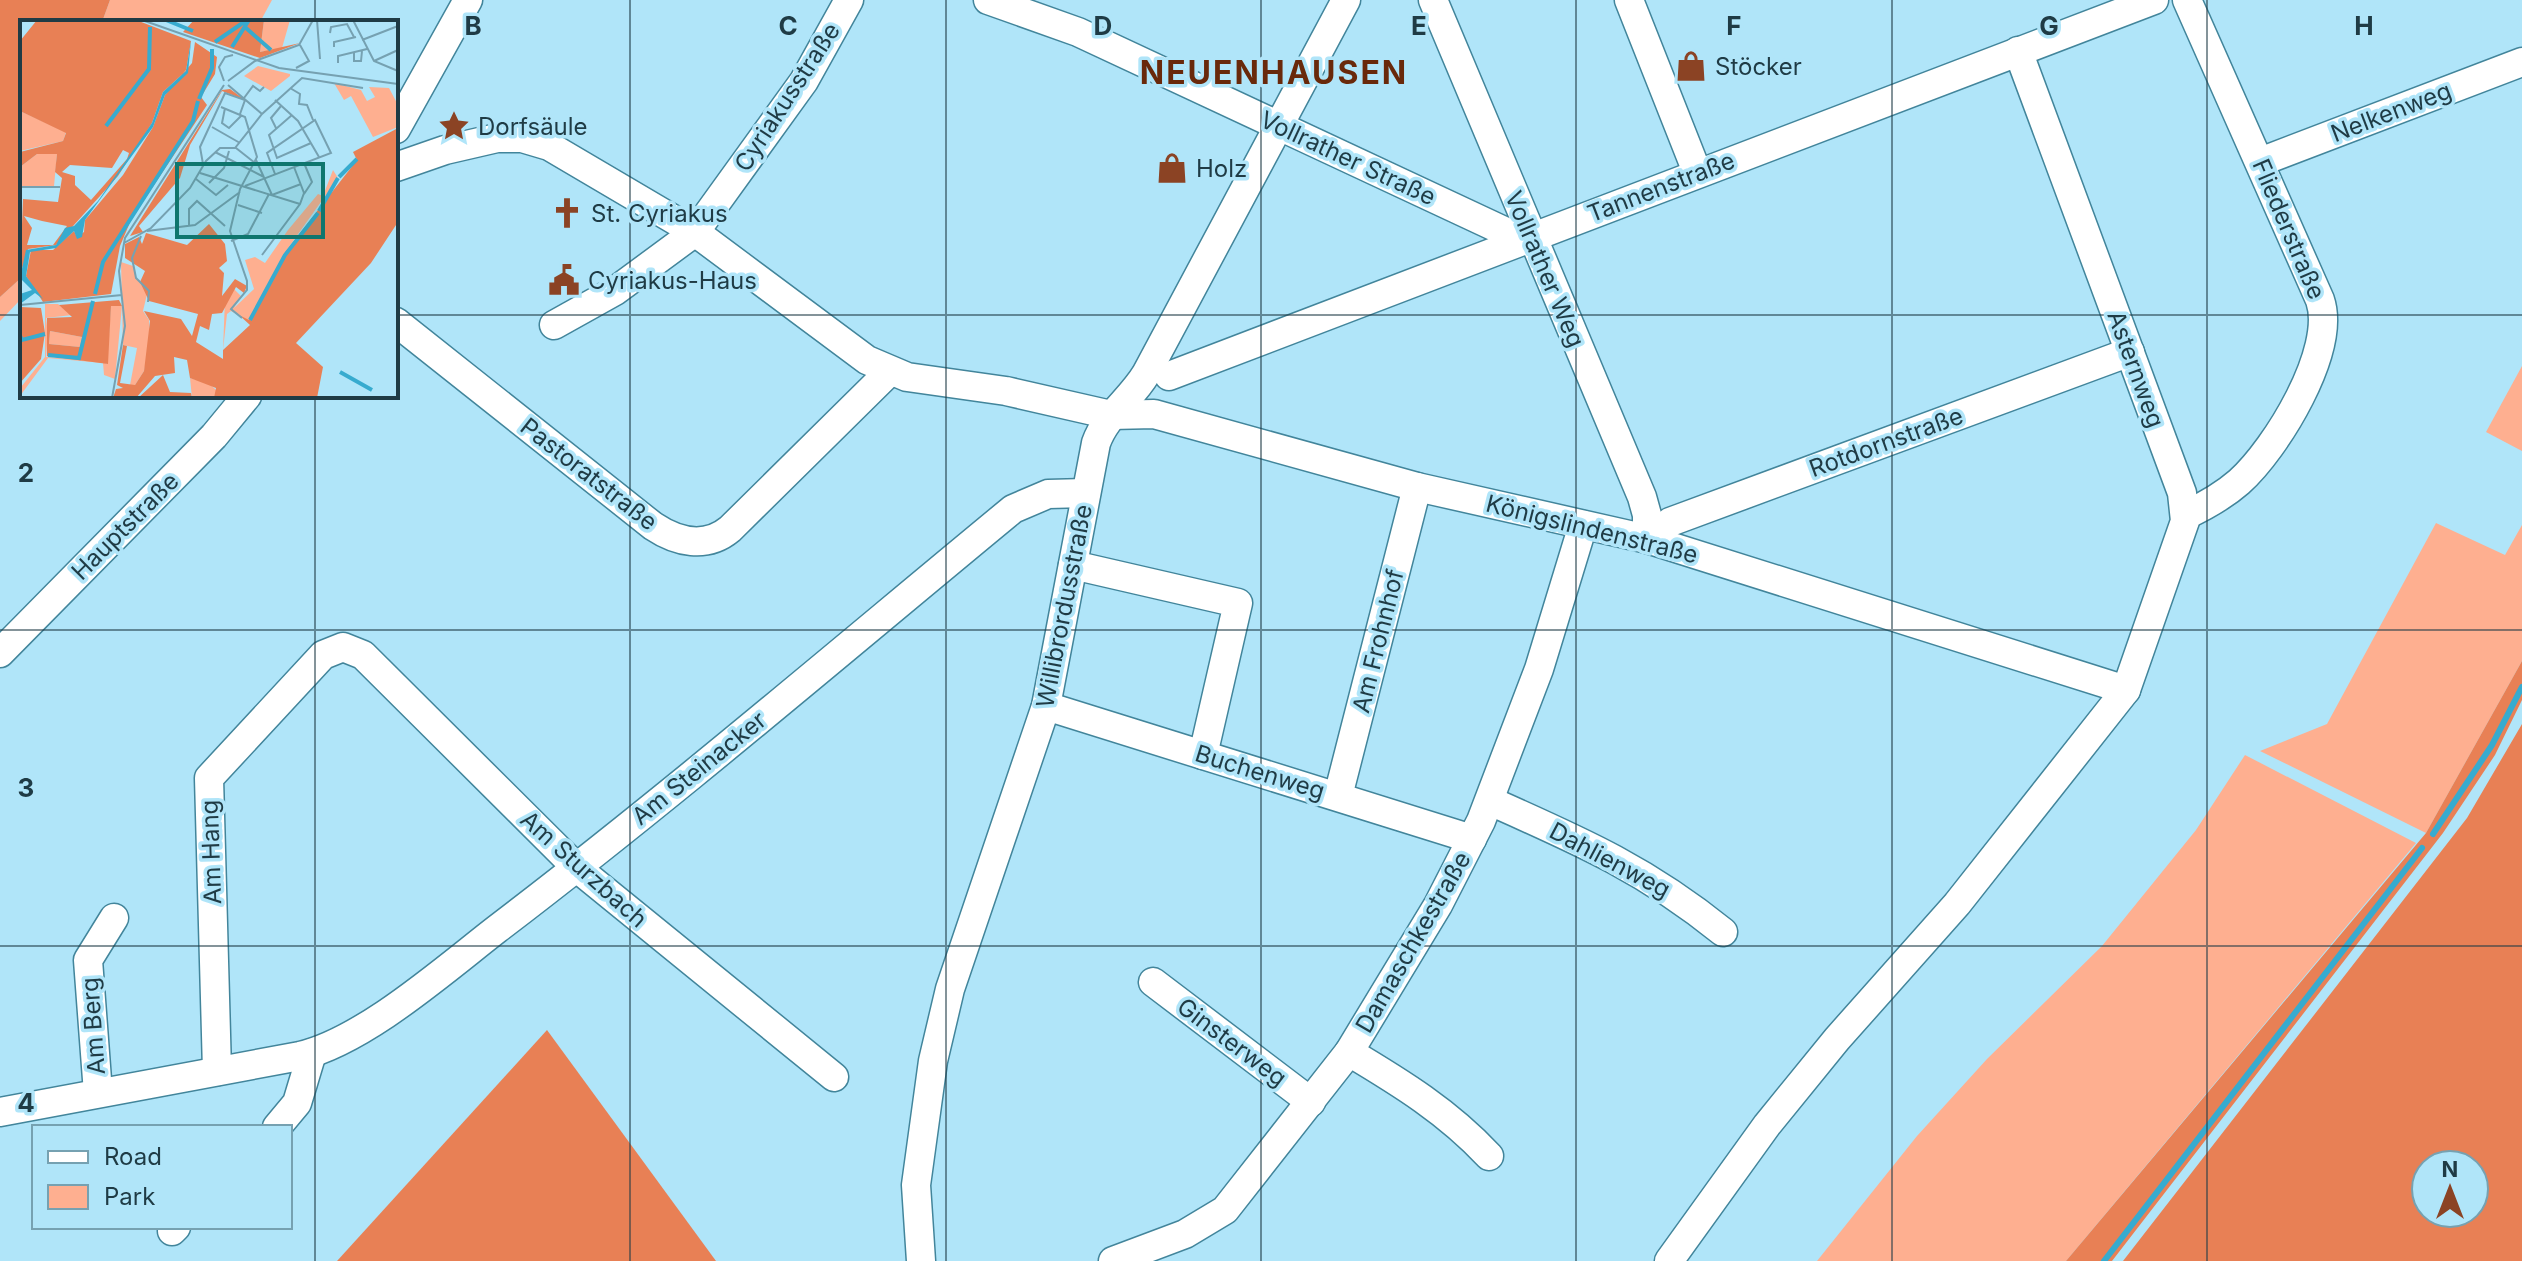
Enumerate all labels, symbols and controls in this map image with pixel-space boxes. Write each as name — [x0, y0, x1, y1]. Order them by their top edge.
text: B — [464, 10, 482, 41]
text: D — [1094, 10, 1112, 41]
text: E — [1411, 10, 1427, 41]
text: F — [1726, 10, 1742, 41]
text: G — [2039, 10, 2059, 41]
text: H — [2354, 10, 2374, 41]
street label: Cyriakusstraße — [728, 17, 846, 177]
inset map — [20, 20, 398, 398]
shop icon: Stöcker — [1674, 49, 1708, 83]
place label: Stöcker — [1715, 52, 1802, 81]
district label: NEUENHAUSEN — [1140, 53, 1408, 92]
street label: Nelkenweg — [2327, 76, 2455, 148]
street label: Vollrather Straße — [1256, 105, 1440, 211]
place icon: Dorfsäule — [437, 109, 471, 143]
place label: Dorfsäule — [478, 112, 588, 141]
street label: Tannenstraße — [1583, 146, 1739, 228]
shop icon: Holz — [1155, 151, 1189, 185]
place label: Holz — [1196, 154, 1247, 183]
street label: Fliederstraße — [2246, 155, 2332, 303]
street label: Vollrather Weg — [1499, 187, 1591, 351]
church icon: St. Cyriakus — [550, 196, 584, 230]
place label: St. Cyriakus — [591, 199, 728, 228]
public building icon: Cyriakus-Haus — [547, 263, 581, 297]
place label: Cyriakus-Haus — [588, 266, 757, 295]
street label: Asternweg — [2101, 307, 2171, 431]
street label: Rotdornstraße — [1805, 401, 1967, 483]
street label: Pastoratstraße — [515, 412, 663, 536]
text: 2 — [18, 457, 34, 488]
street label: Hauptstraße — [65, 466, 185, 586]
street label: Königslindenstraße — [1483, 489, 1701, 569]
street label: Willibrordusstraße — [1030, 502, 1098, 710]
street label: Am Frohnhof — [1346, 566, 1410, 716]
street label: Am Steinacker — [626, 705, 772, 831]
street label: Buchenweg — [1192, 739, 1328, 805]
text: 3 — [18, 772, 34, 803]
street label: Am Hang — [195, 799, 227, 905]
street label: Am Sturzbach — [515, 805, 653, 933]
street label: Dahlienweg — [1545, 816, 1675, 904]
street label: Damaschkestraße — [1349, 846, 1477, 1038]
street label: Am Berg — [75, 976, 111, 1076]
street label: Ginsterweg — [1172, 992, 1292, 1092]
text: 4 — [17, 1087, 35, 1118]
legend — [32, 1125, 292, 1229]
text: Road — [104, 1142, 162, 1171]
north arrow — [2410, 1149, 2490, 1229]
text: N — [2442, 1156, 2458, 1182]
text: Park — [104, 1182, 155, 1211]

